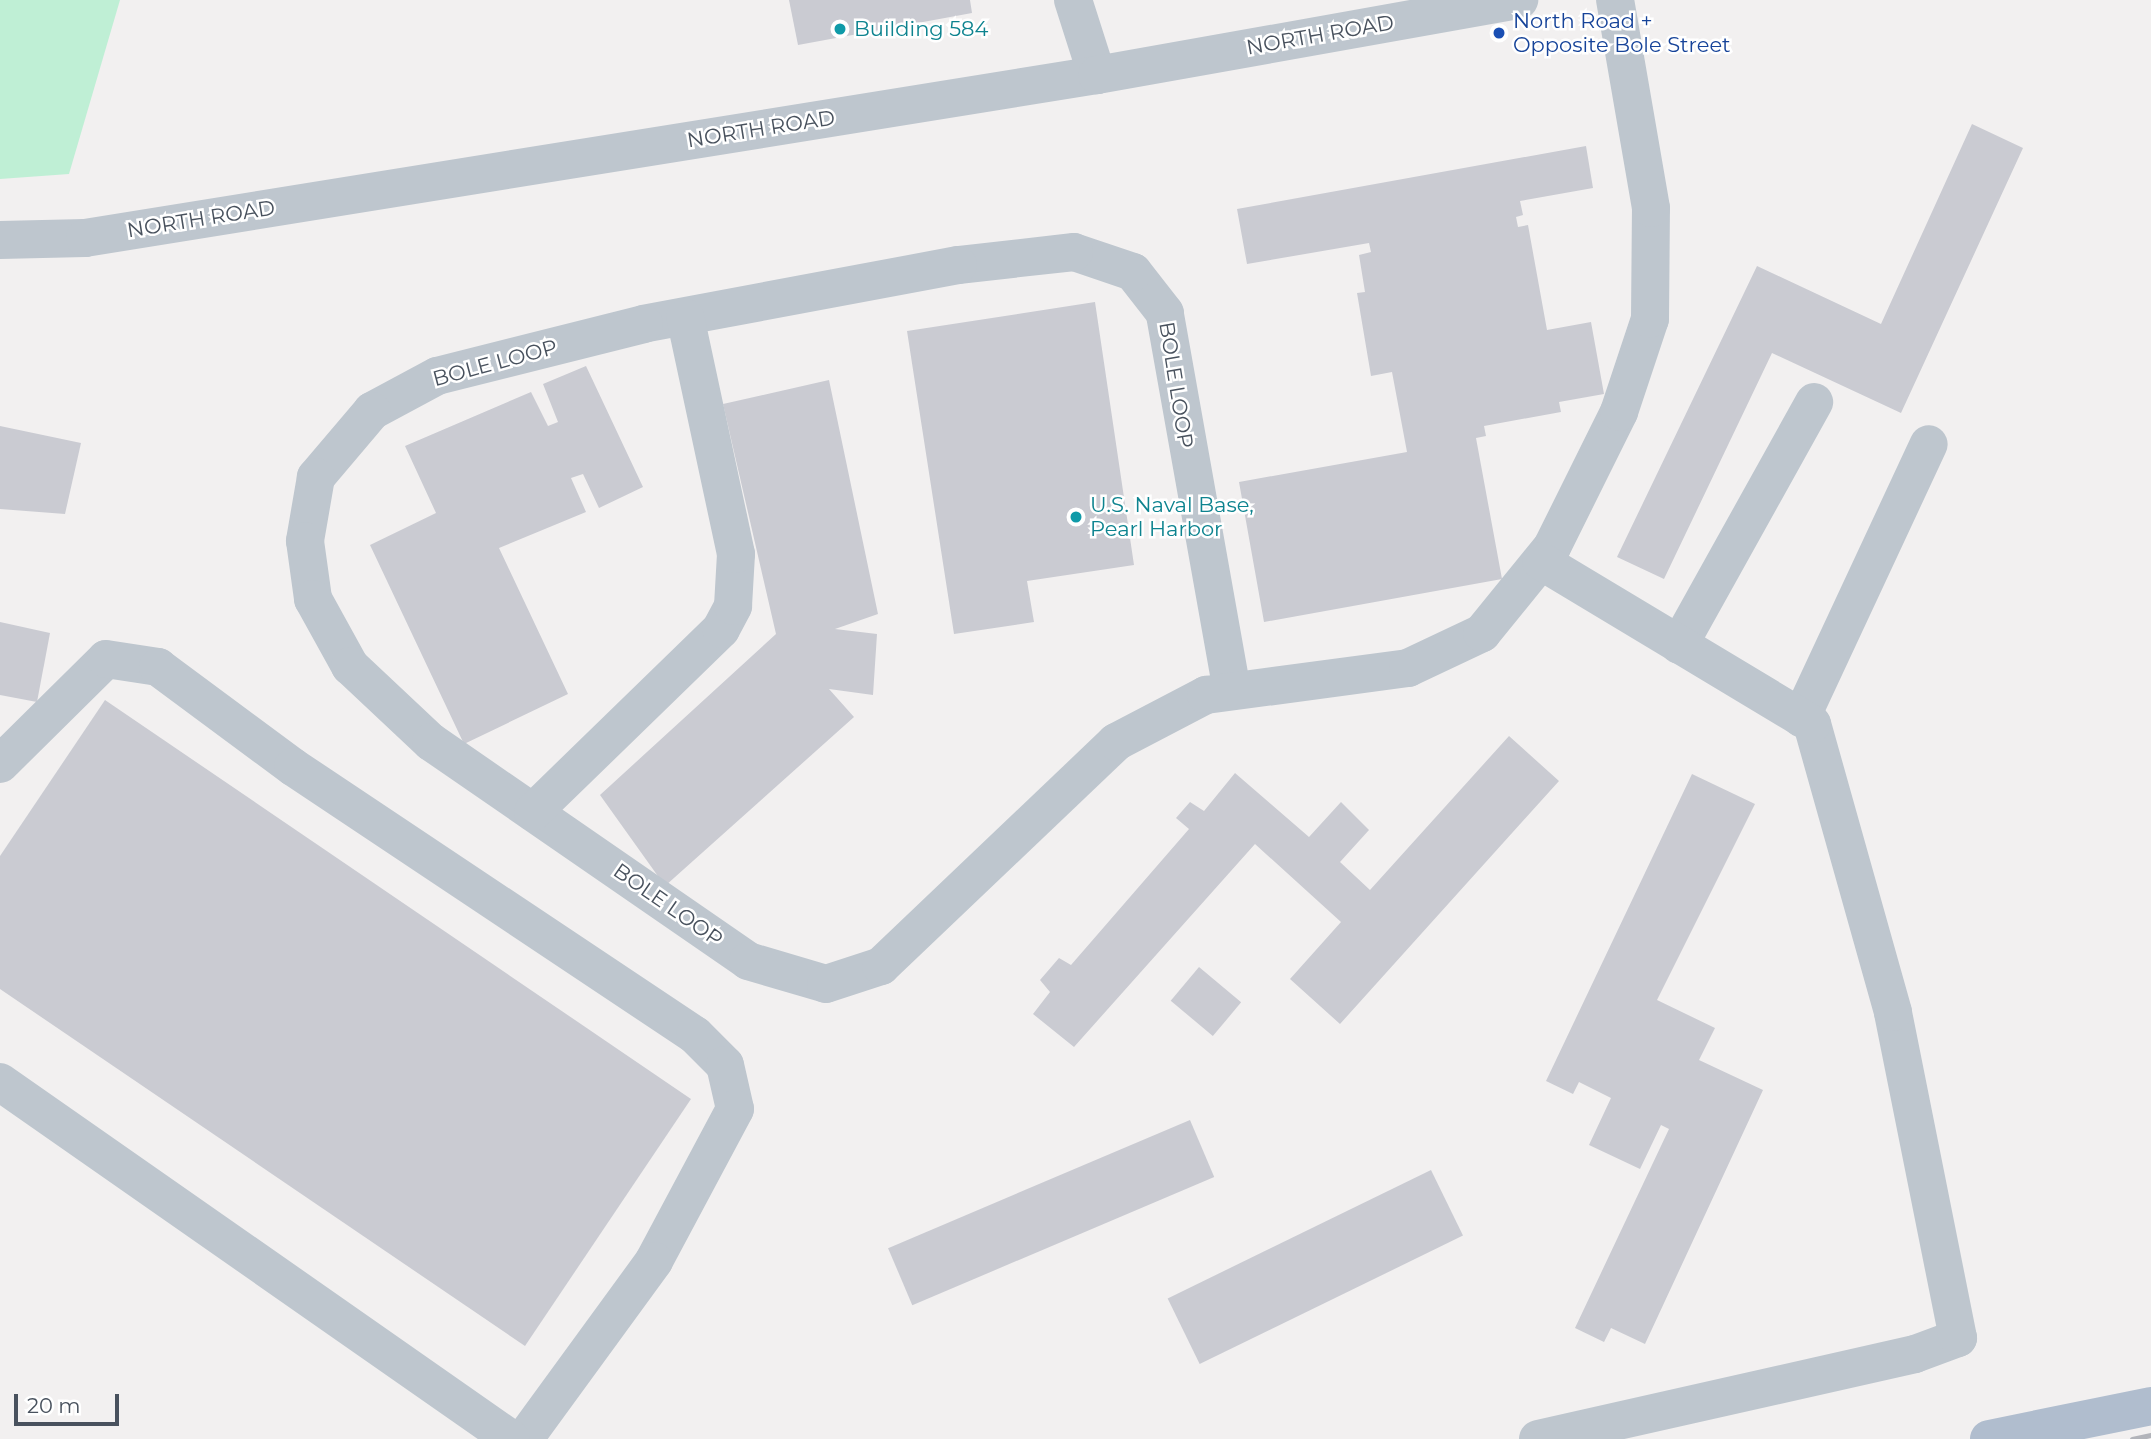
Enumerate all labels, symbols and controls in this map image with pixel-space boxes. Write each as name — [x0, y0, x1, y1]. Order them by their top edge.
place label: North Road + Opposite Bole Street — [1513, 8, 1731, 58]
street label: NORTH ROAD — [1244, 10, 1396, 60]
place label: Building 584 — [854, 16, 988, 42]
marker: Building 584 — [832, 21, 848, 37]
marker: North Road + Opposite Bole Street — [1491, 25, 1507, 41]
street label: NORTH ROAD — [685, 105, 837, 153]
street label: NORTH ROAD — [125, 195, 277, 243]
street label: BOLE LOOP — [1154, 320, 1198, 450]
street label: BOLE LOOP — [430, 334, 560, 392]
place label: U.S. Naval Base, Pearl Harbor — [1090, 492, 1254, 542]
marker: U.S. Naval Base, Pearl Harbor — [1068, 509, 1084, 525]
street label: BOLE LOOP — [608, 858, 728, 952]
scale bar — [18, 1380, 122, 1424]
text: 20 m — [27, 1393, 81, 1418]

